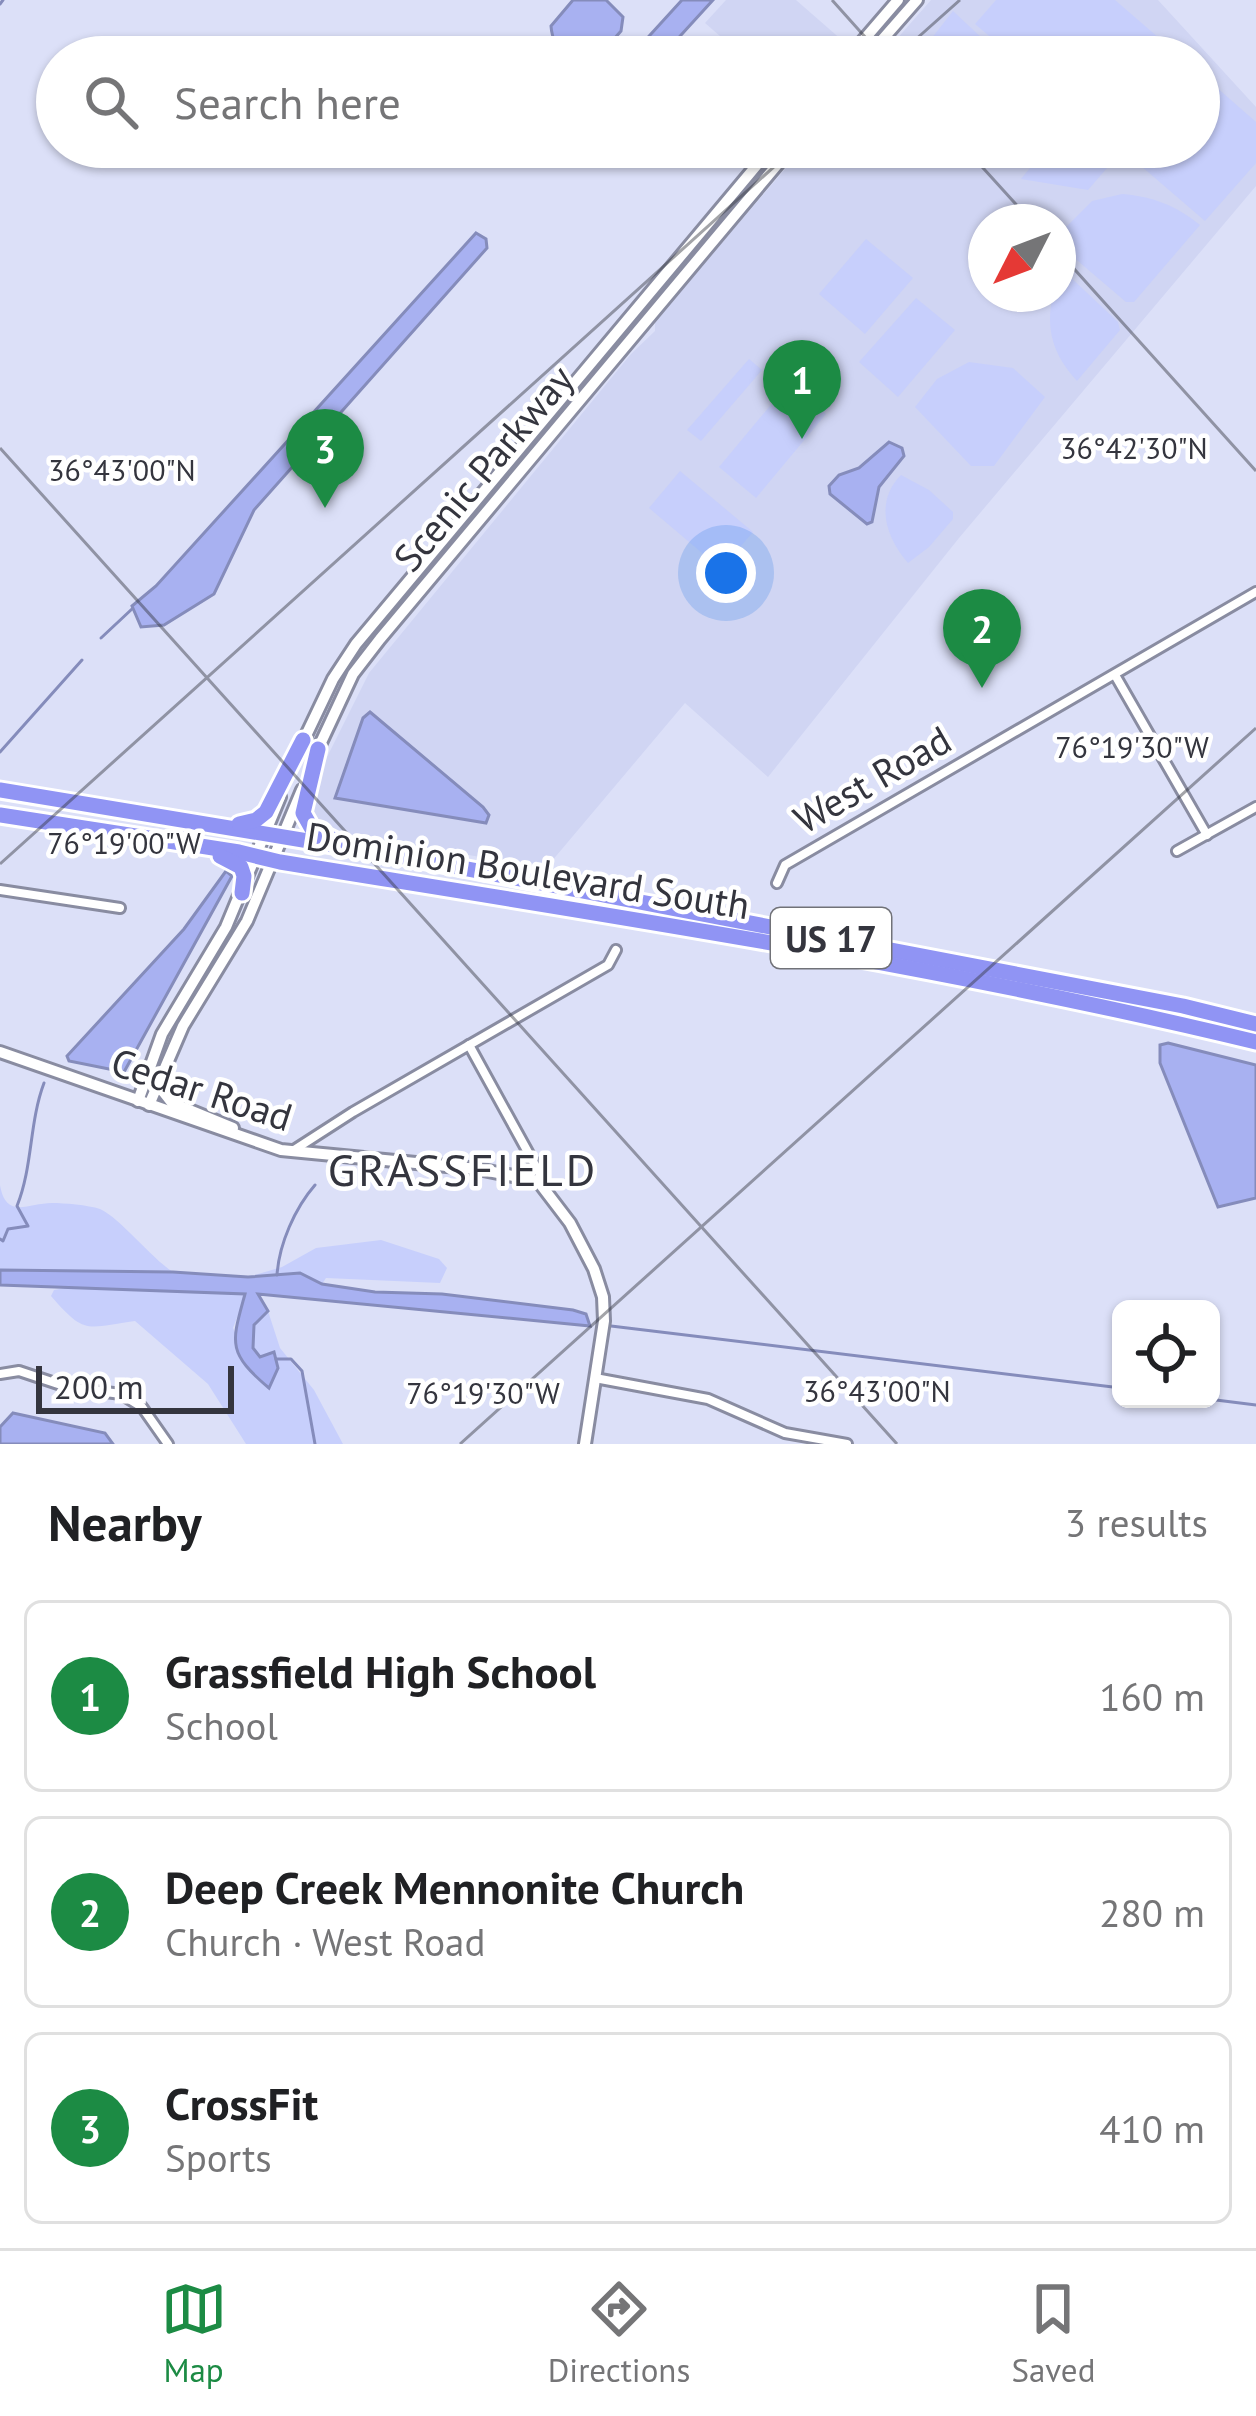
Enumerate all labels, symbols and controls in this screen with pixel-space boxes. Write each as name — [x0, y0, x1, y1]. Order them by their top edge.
search box — [36, 36, 1220, 168]
icon: search — [78, 69, 144, 135]
text: Search here — [174, 73, 401, 131]
north arrow — [968, 204, 1076, 312]
pin: 1 — [763, 340, 841, 439]
street label: Scenic Parkway — [382, 354, 584, 582]
pin: 3 — [286, 409, 364, 508]
text: 36°42'30"N — [1060, 428, 1208, 467]
text: 36°43'00"N — [48, 450, 196, 489]
your location — [696, 543, 756, 603]
pin: 2 — [943, 589, 1021, 688]
street label: West Road — [784, 714, 960, 844]
text: 76°19'30"W — [1055, 727, 1209, 766]
street label: Dominion Boulevard South — [303, 810, 753, 930]
text: 76°19'00"W — [47, 823, 201, 862]
road number: US 17 — [771, 908, 891, 968]
street label: Cedar Road — [105, 1036, 299, 1142]
district label: GRASSFIELD — [328, 1140, 598, 1198]
map controls — [1112, 1300, 1220, 1408]
button: locate — [1112, 1300, 1220, 1408]
scale bar — [36, 1360, 234, 1413]
text: 200 m — [54, 1365, 144, 1408]
text: 36°43'00"N — [803, 1371, 951, 1410]
text: 76°19'30"W — [406, 1373, 560, 1412]
text: Nearby — [48, 1489, 202, 1555]
text: 3 results — [1065, 1497, 1208, 1548]
text: Grassfield High School — [165, 1642, 596, 1700]
text: 1 — [79, 1671, 101, 1722]
text: 160 m — [1099, 1671, 1205, 1722]
text: School — [165, 1700, 278, 1751]
text: Deep Creek Mennonite Church — [165, 1858, 744, 1916]
text: 2 — [79, 1887, 101, 1938]
text: 280 m — [1099, 1887, 1205, 1938]
text: Church · West Road — [165, 1916, 485, 1967]
text: CrossFit — [165, 2074, 318, 2132]
text: 3 — [79, 2103, 101, 2154]
text: 410 m — [1099, 2103, 1205, 2154]
text: Sports — [165, 2132, 272, 2183]
tab: Map — [161, 2276, 227, 2391]
tab: Directions — [548, 2276, 690, 2391]
tab: Saved — [1011, 2276, 1095, 2391]

